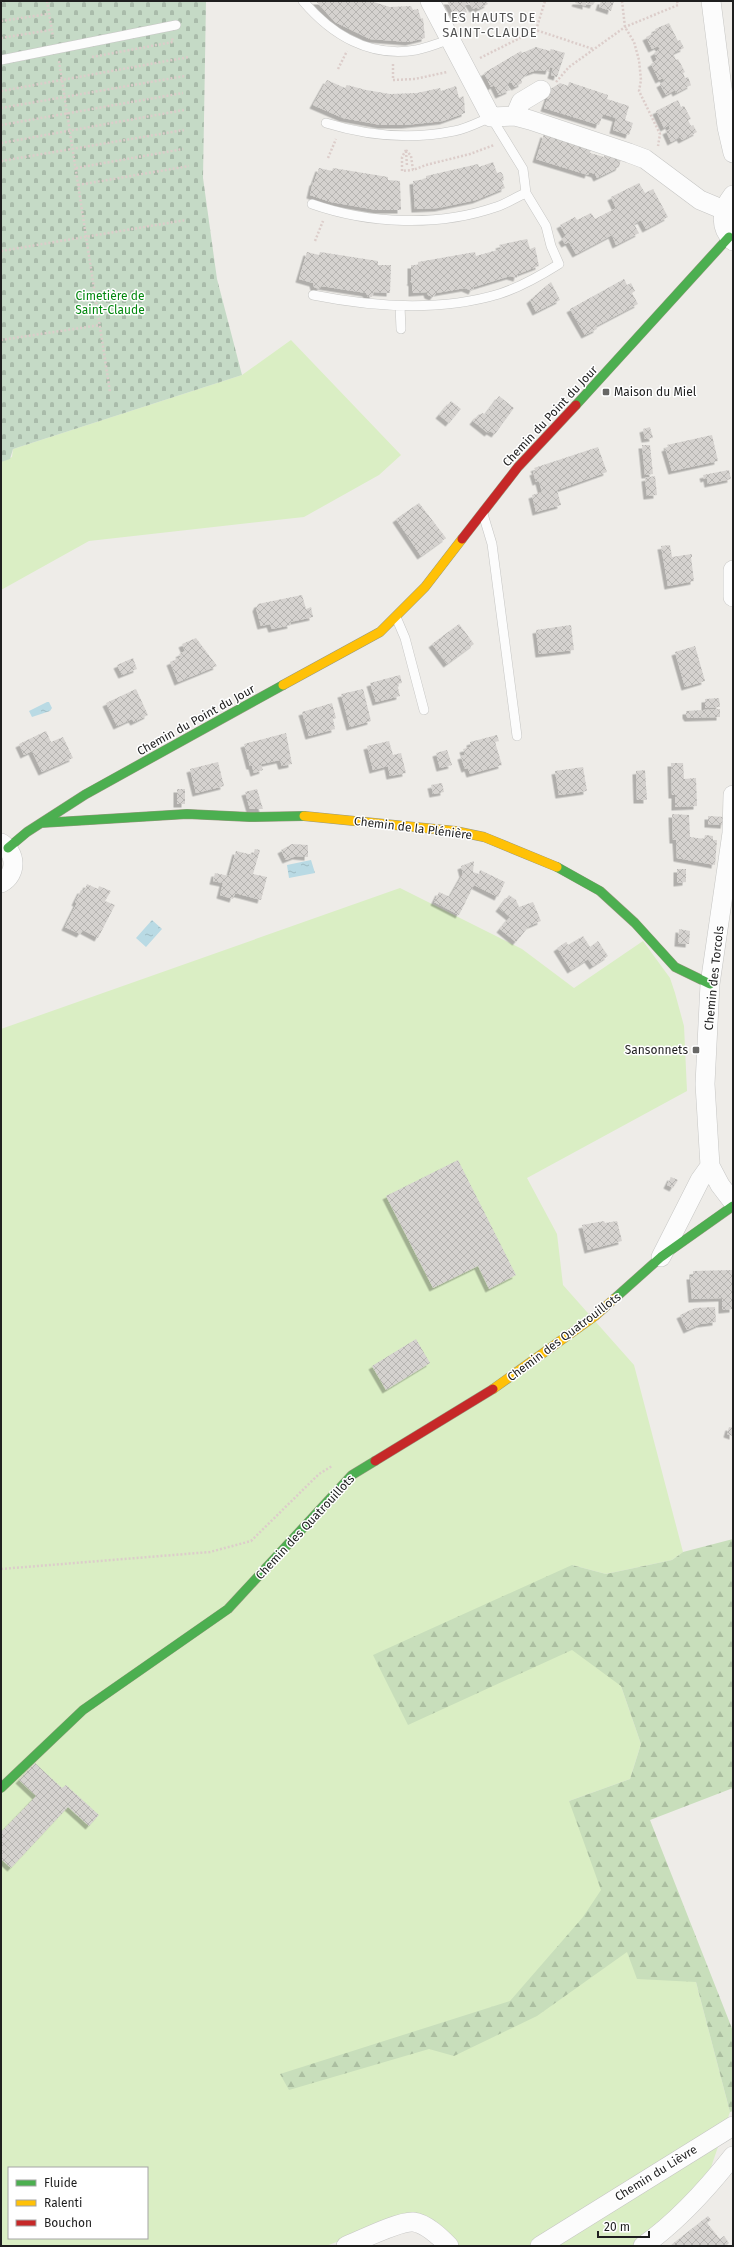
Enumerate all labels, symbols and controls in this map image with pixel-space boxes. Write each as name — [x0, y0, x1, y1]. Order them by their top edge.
district label: LES HAUTS DE SAINT-CLAUDE — [442, 10, 538, 40]
park label: Cimetière de Saint-Claude — [75, 289, 145, 317]
street label: Chemin du Point du Jour — [500, 362, 601, 469]
place label: Maison du Miel — [614, 385, 697, 399]
marker: Maison du Miel — [601, 387, 611, 397]
street label: Chemin du Point du Jour — [135, 682, 258, 758]
street label: Chemin de la Plénière — [353, 814, 473, 842]
street label: Chemin des Torcols — [702, 925, 726, 1031]
place label: Sansonnets — [625, 1043, 688, 1057]
marker: Sansonnets — [691, 1045, 701, 1055]
street label: Chemin des Quatrouillots — [505, 1290, 624, 1384]
street label: Chemin des Quatrouillots — [253, 1471, 358, 1582]
street label: Chemin du Lièvre — [612, 2142, 700, 2204]
legend — [8, 2167, 148, 2239]
text: Fluide — [44, 2176, 77, 2190]
text: Ralenti — [44, 2196, 82, 2210]
scale bar — [598, 2213, 649, 2239]
text: Bouchon — [44, 2216, 92, 2230]
text: 20 m — [604, 2220, 630, 2234]

